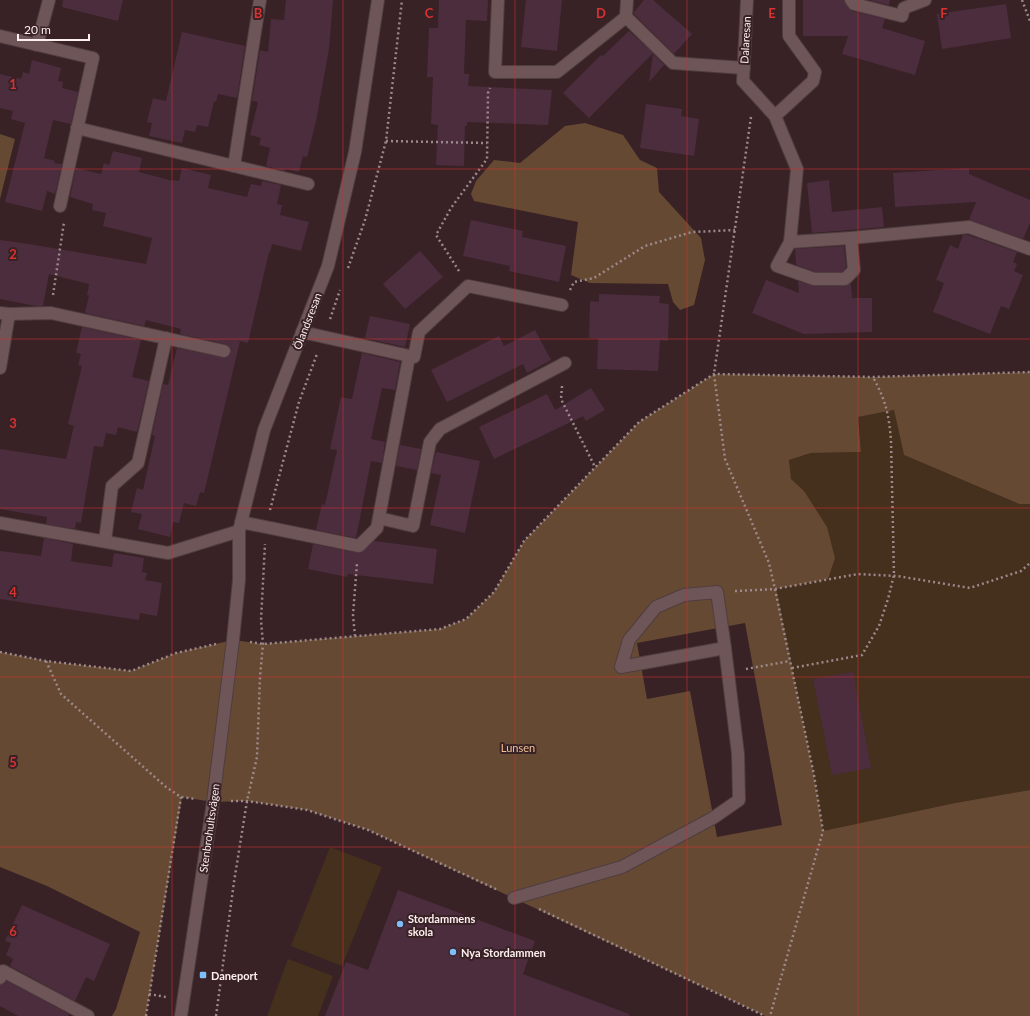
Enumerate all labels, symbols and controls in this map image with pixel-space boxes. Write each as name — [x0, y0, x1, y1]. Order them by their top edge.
text: B — [254, 5, 263, 21]
text: C — [425, 5, 434, 21]
text: D — [596, 5, 606, 21]
text: E — [768, 5, 776, 21]
text: F — [940, 5, 948, 21]
scale bar — [18, 16, 89, 42]
street label: Dalaresan — [737, 16, 753, 64]
text: 20 m — [24, 22, 51, 37]
text: 1 — [9, 76, 17, 92]
text: 2 — [9, 246, 17, 262]
street label: Ölandsresan — [290, 291, 324, 351]
text: 3 — [9, 415, 17, 431]
text: 4 — [9, 584, 17, 600]
park label: Lunsen — [501, 741, 535, 754]
text: 5 — [9, 754, 17, 770]
street label: Stenbrohultsvägen — [196, 783, 222, 873]
place label: Stordammens skola — [408, 912, 475, 938]
marker: Stordammens skola — [395, 919, 405, 929]
text: 6 — [9, 923, 17, 939]
place label: Nya Stordammen — [461, 946, 546, 959]
marker: Nya Stordammen — [448, 947, 458, 957]
place label: Daneport — [211, 969, 259, 982]
marker: Daneport — [198, 970, 208, 980]

